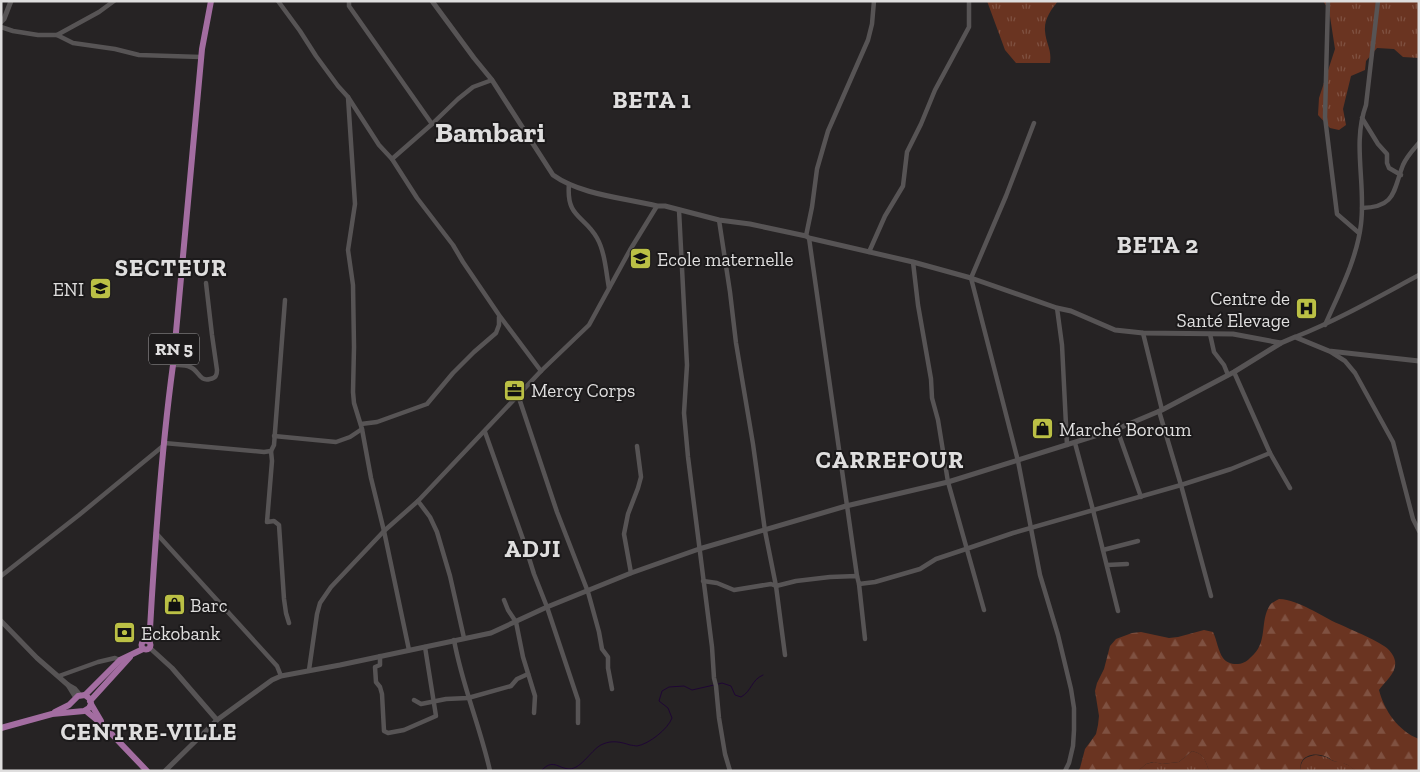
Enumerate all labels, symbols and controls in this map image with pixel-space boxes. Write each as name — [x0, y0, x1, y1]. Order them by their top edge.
district label: BETA 1 — [612, 85, 692, 114]
district label: Bambari — [435, 115, 545, 149]
district label: BETA 2 — [1117, 230, 1199, 259]
school or university icon: Ecole maternelle — [629, 247, 653, 271]
place label: Ecole maternelle — [657, 248, 793, 271]
district label: SECTEUR — [115, 253, 227, 282]
school or university icon: ENI — [88, 277, 112, 301]
place label: ENI — [53, 278, 84, 301]
place label: Centre de Santé Elevage — [1177, 287, 1290, 332]
hospital icon: Centre de Santé Elevage — [1294, 297, 1318, 321]
road number: RN 5 — [149, 334, 199, 364]
office icon: Mercy Corps — [503, 378, 527, 402]
place label: Mercy Corps — [531, 379, 635, 402]
shop icon: Marché Boroum — [1031, 417, 1055, 441]
place label: Marché Boroum — [1059, 418, 1192, 441]
district label: CARREFOUR — [816, 445, 964, 474]
district label: ADJI — [504, 534, 562, 563]
shop icon: Barc — [162, 593, 186, 617]
place label: Barc — [190, 594, 228, 617]
bank icon: Eckobank — [113, 621, 137, 645]
place label: Eckobank — [141, 622, 220, 645]
district label: CENTRE-VILLE — [60, 717, 238, 746]

